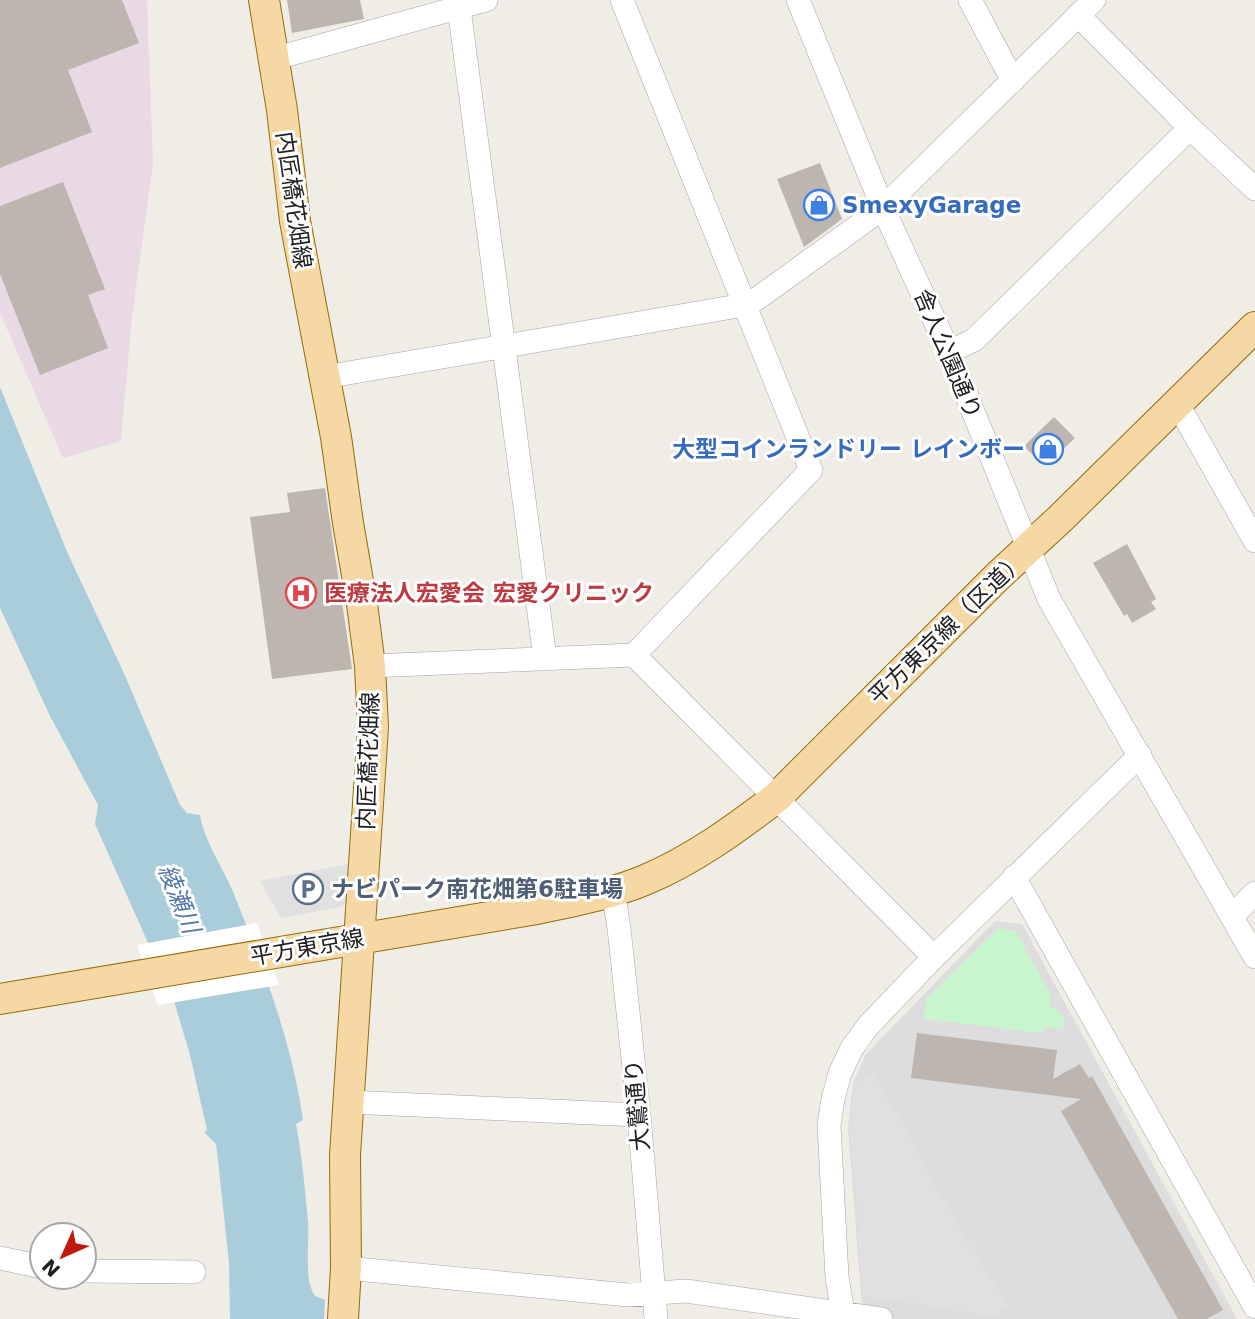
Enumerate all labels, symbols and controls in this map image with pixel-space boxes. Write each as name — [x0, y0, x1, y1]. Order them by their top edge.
street label: 内匠橋花畑線 — [272, 130, 316, 270]
shop icon: SmexyGarage — [802, 188, 836, 222]
place label: SmexyGarage — [842, 192, 1021, 218]
street label: 舎人公園通り — [909, 285, 987, 423]
shop icon: 大型コインランドリー レインボー — [1031, 432, 1065, 466]
place label: 大型コインランドリー レインボー — [672, 436, 1025, 462]
street label: 平方東京線（区道） — [864, 547, 1030, 709]
hospital icon: 医療法人宏愛会 宏愛クリニック — [284, 576, 318, 610]
place label: 医療法人宏愛会 宏愛クリニック — [324, 580, 654, 606]
street label: 内匠橋花畑線 — [353, 692, 383, 830]
water label: 綾瀬川 — [153, 860, 207, 940]
parking icon: ナビパーク南花畑第6駐車場 — [291, 872, 325, 906]
place label: ナビパーク南花畑第6駐車場 — [331, 876, 623, 902]
street label: 平方東京線 — [248, 924, 366, 970]
street label: 大鷲通り — [620, 1058, 654, 1152]
north arrow — [28, 1221, 98, 1291]
text: N — [38, 1255, 64, 1281]

